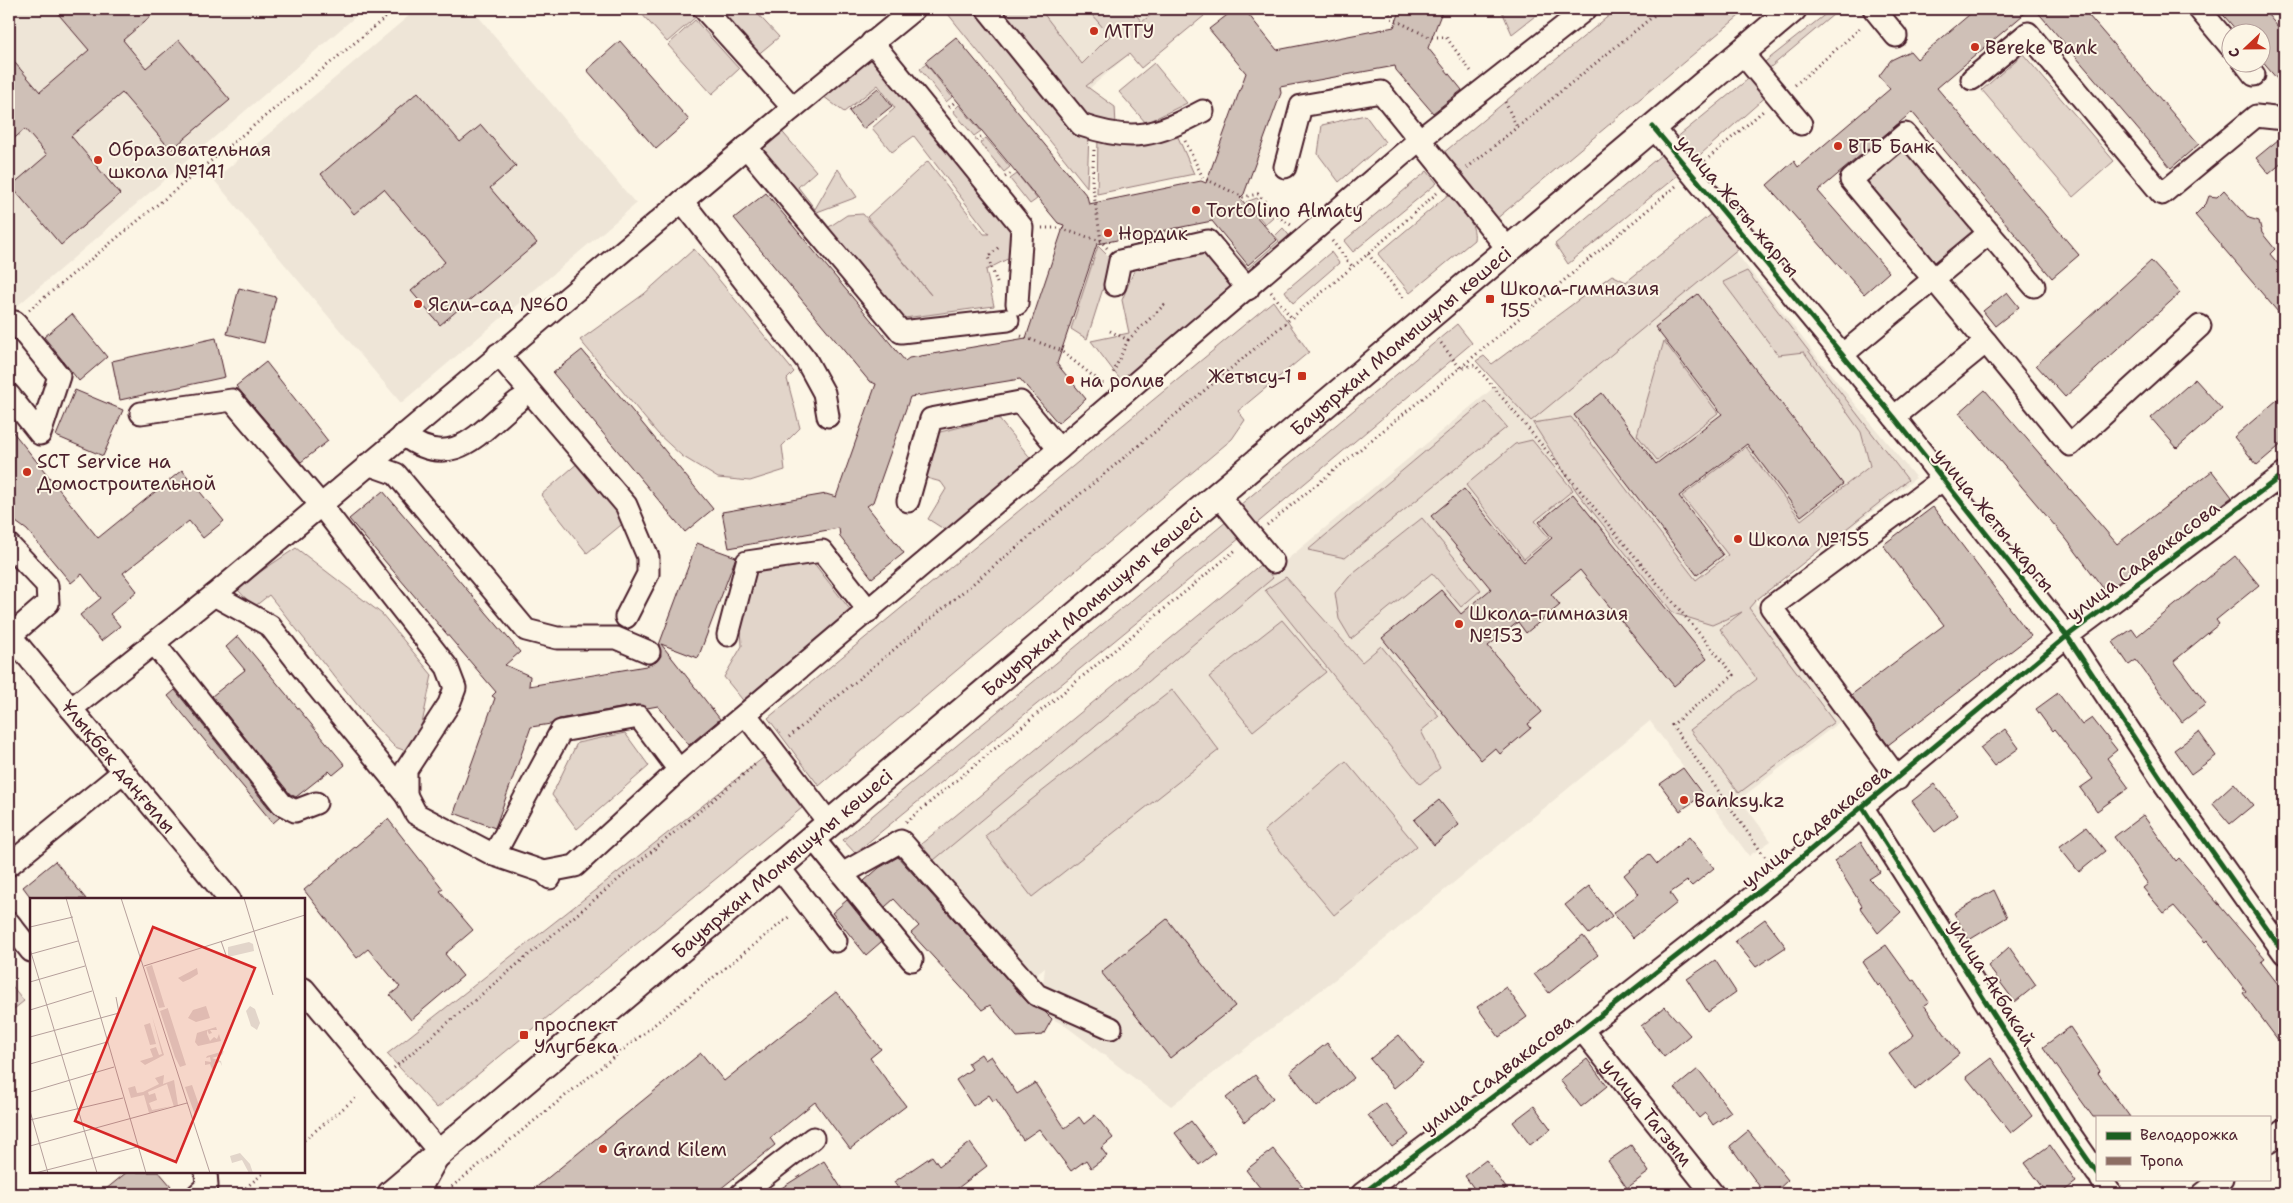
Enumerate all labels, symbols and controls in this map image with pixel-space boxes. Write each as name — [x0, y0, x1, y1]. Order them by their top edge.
place label: МТГУ — [1104, 19, 1155, 44]
north arrow — [2220, 22, 2270, 72]
marker: МТГУ — [1088, 25, 1100, 37]
place label: Bereke Bank — [1985, 35, 2098, 60]
marker: Bereke Bank — [1969, 41, 1981, 53]
text: С — [2224, 46, 2244, 60]
street label: улица Жеты жаргы — [1671, 130, 1805, 282]
place label: ВТБ Банк — [1848, 134, 1934, 159]
place label: Образовательная школа №141 — [108, 137, 271, 184]
marker: ВТБ Банк — [1832, 140, 1844, 152]
marker: Образовательная школа №141 — [92, 154, 104, 166]
place label: TortOlino Almaty — [1206, 198, 1363, 223]
marker: TortOlino Almaty — [1190, 204, 1202, 216]
place label: Нордик — [1118, 221, 1188, 246]
marker: Нордик — [1102, 227, 1114, 239]
street label: Бауыржан Момышұлы көшесі — [1285, 240, 1516, 441]
place label: Школа-гимназия 155 — [1500, 276, 1659, 323]
place label: Ясли-сад №60 — [428, 292, 568, 317]
marker: Школа-гимназия 155 — [1484, 293, 1496, 305]
marker: Ясли-сад №60 — [412, 298, 424, 310]
place label: Жетысу-1 — [1208, 364, 1292, 389]
place label: на ролив — [1080, 368, 1164, 393]
marker: Жетысу-1 — [1296, 370, 1308, 382]
marker: на ролив — [1064, 374, 1076, 386]
street label: улица Жеты жаргы — [1928, 443, 2060, 597]
place label: SCT Service на Домостроительной — [37, 449, 216, 496]
marker: SCT Service на Домостроительной — [21, 466, 33, 478]
street label: улица Садвакасова — [2062, 495, 2225, 627]
street label: Бауыржан Момышұлы көшесі — [976, 501, 1208, 702]
place label: Школа №155 — [1748, 527, 1869, 552]
marker: Школа №155 — [1732, 533, 1744, 545]
place label: Школа-гимназия №153 — [1469, 601, 1628, 648]
marker: Школа-гимназия №153 — [1453, 618, 1465, 630]
street label: Ұлықбек даңғылы — [56, 694, 182, 838]
street label: улица Садвакасова — [1736, 758, 1896, 894]
street label: Бауыржан Момышұлы көшесі — [666, 763, 898, 964]
place label: Banksy.kz — [1694, 788, 1785, 813]
marker: Banksy.kz — [1678, 794, 1690, 806]
inset map — [30, 898, 305, 1173]
street label: улица Акбакай — [1943, 915, 2041, 1051]
street label: улица Садвакасова — [1416, 1008, 1579, 1140]
place label: проспект Улугбека — [534, 1012, 618, 1059]
marker: проспект Улугбека — [518, 1029, 530, 1041]
street label: улица Тагзым — [1597, 1053, 1698, 1171]
legend — [2096, 1116, 2270, 1180]
text: Велодорожка — [2140, 1125, 2239, 1145]
place label: Grand Kilem — [613, 1137, 727, 1162]
marker: Grand Kilem — [597, 1143, 609, 1155]
text: Тропа — [2140, 1151, 2184, 1171]

